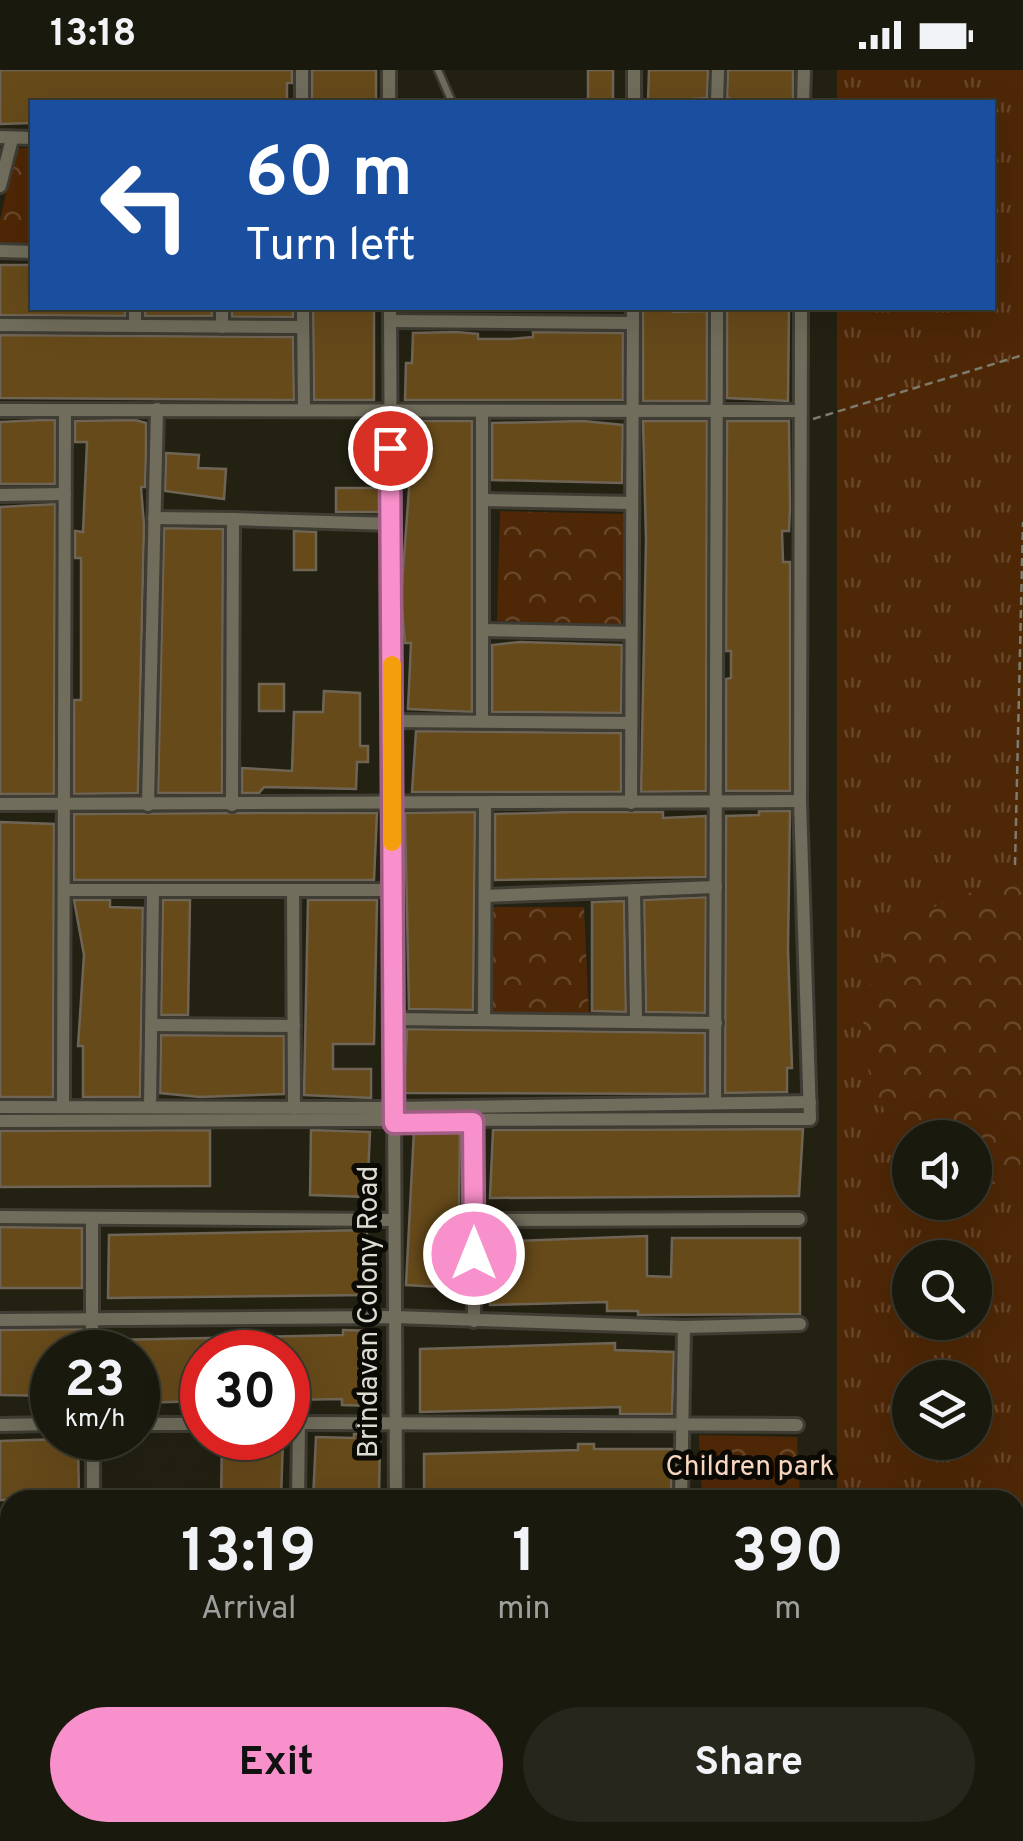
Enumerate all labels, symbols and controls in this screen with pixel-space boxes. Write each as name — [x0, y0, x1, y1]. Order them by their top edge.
text: 13:18 — [50, 11, 136, 60]
text: 60 m — [245, 132, 413, 221]
icon: left — [80, 140, 210, 270]
text: Turn left — [245, 219, 416, 276]
pin — [348, 406, 433, 491]
icon: arrive — [363, 421, 418, 476]
map controls — [892, 1120, 992, 1460]
button: sound — [892, 1120, 992, 1220]
street label: Brindavan Colony Road — [352, 1166, 388, 1458]
position arrow — [422, 1202, 526, 1306]
button: search — [892, 1240, 992, 1340]
speed limit sign: 30 — [180, 1330, 310, 1460]
text: 23 — [65, 1351, 125, 1414]
button: layers — [892, 1360, 992, 1460]
text: km/h — [65, 1404, 125, 1436]
park label: Children park — [666, 1450, 834, 1486]
text: 13:19 — [181, 1517, 316, 1593]
text: 1 — [512, 1517, 536, 1593]
text: 390 — [732, 1517, 844, 1593]
text: Arrival — [201, 1590, 296, 1630]
text: min — [497, 1590, 551, 1630]
text: m — [774, 1590, 801, 1630]
button: Exit — [50, 1707, 503, 1822]
button: Share — [523, 1707, 975, 1822]

